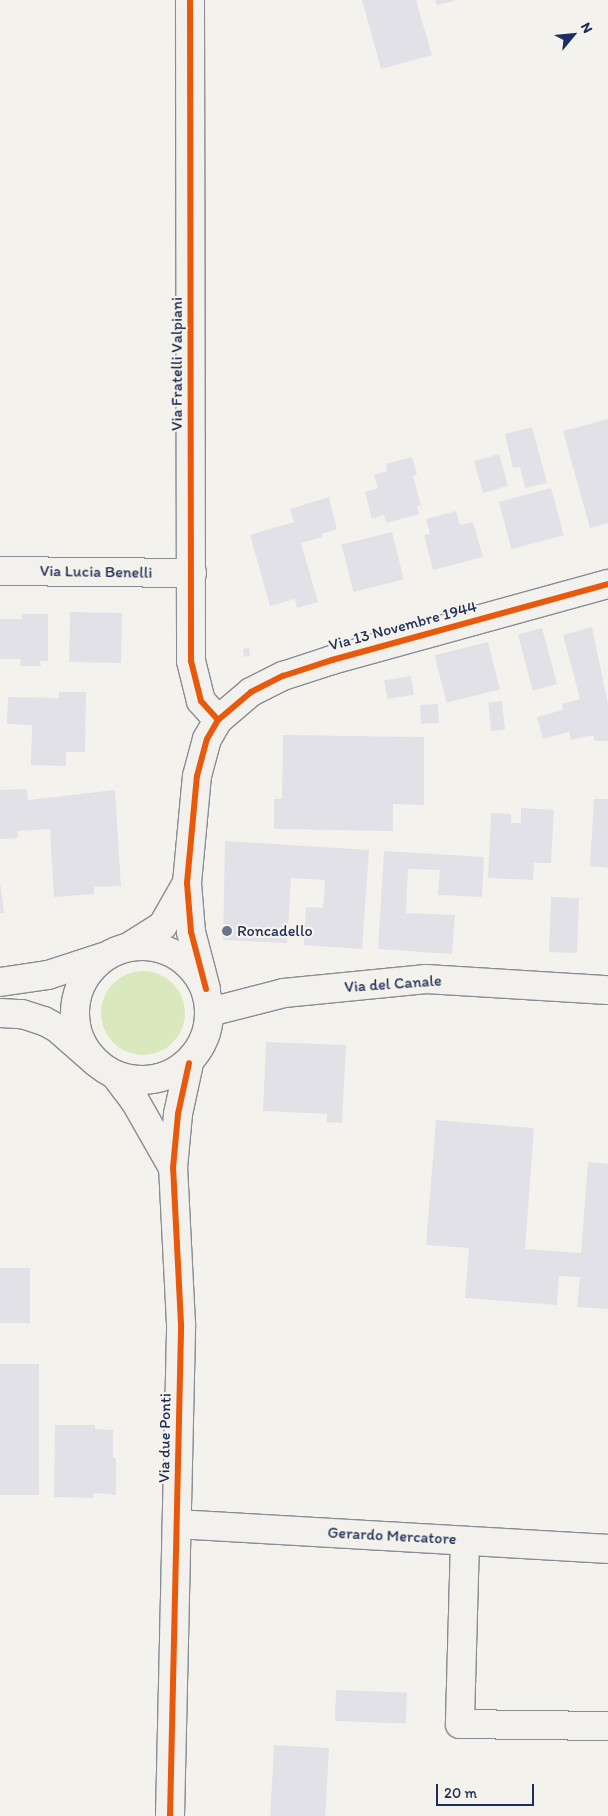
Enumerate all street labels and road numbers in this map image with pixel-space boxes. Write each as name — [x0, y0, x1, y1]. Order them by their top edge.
street label: Via Fratelli Valpiani — [167, 297, 187, 431]
street label: Via Lucia Benelli — [39, 561, 153, 583]
street label: Via 13 Novembre 1944 — [327, 597, 479, 655]
street label: Via del Canale — [344, 971, 442, 997]
street label: Via due Ponti — [155, 1393, 175, 1483]
street label: Gerardo Mercatore — [327, 1523, 457, 1549]

